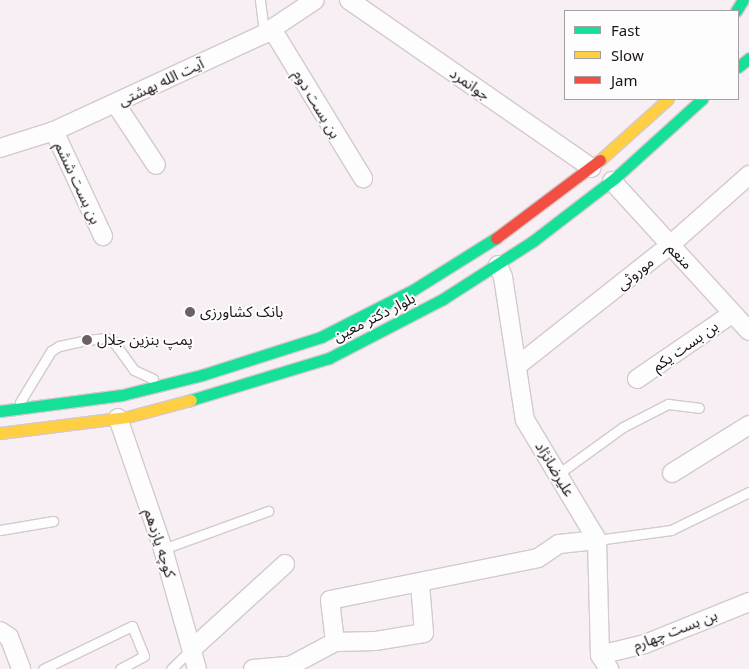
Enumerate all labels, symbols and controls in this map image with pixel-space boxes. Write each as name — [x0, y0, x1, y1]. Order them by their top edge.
legend — [564, 10, 739, 100]
text: Fast — [611, 20, 640, 40]
text: Slow — [611, 45, 644, 65]
street label: آیت الله بهشتی — [115, 54, 207, 110]
street label: جوانمرد — [446, 64, 494, 104]
street label: بن بست دوم — [289, 66, 345, 142]
text: Jam — [611, 70, 638, 90]
street label: بن بست ششم — [51, 139, 105, 227]
street label: منعم — [663, 239, 697, 273]
street label: موروثی — [613, 253, 657, 293]
street label: بلوار دکتر معین — [330, 289, 418, 345]
place label: بانک کشاورزی — [200, 303, 283, 321]
marker: بانک کشاورزی — [184, 306, 196, 318]
street label: بن بست یکم — [649, 317, 721, 375]
place label: پمپ بنزین جلال — [97, 331, 193, 349]
marker: پمپ بنزین جلال — [81, 334, 93, 346]
street label: علیرضانژاد — [531, 438, 579, 500]
street label: کوچه یازدهم — [140, 506, 180, 580]
street label: بن بست چهارم — [630, 606, 720, 654]

